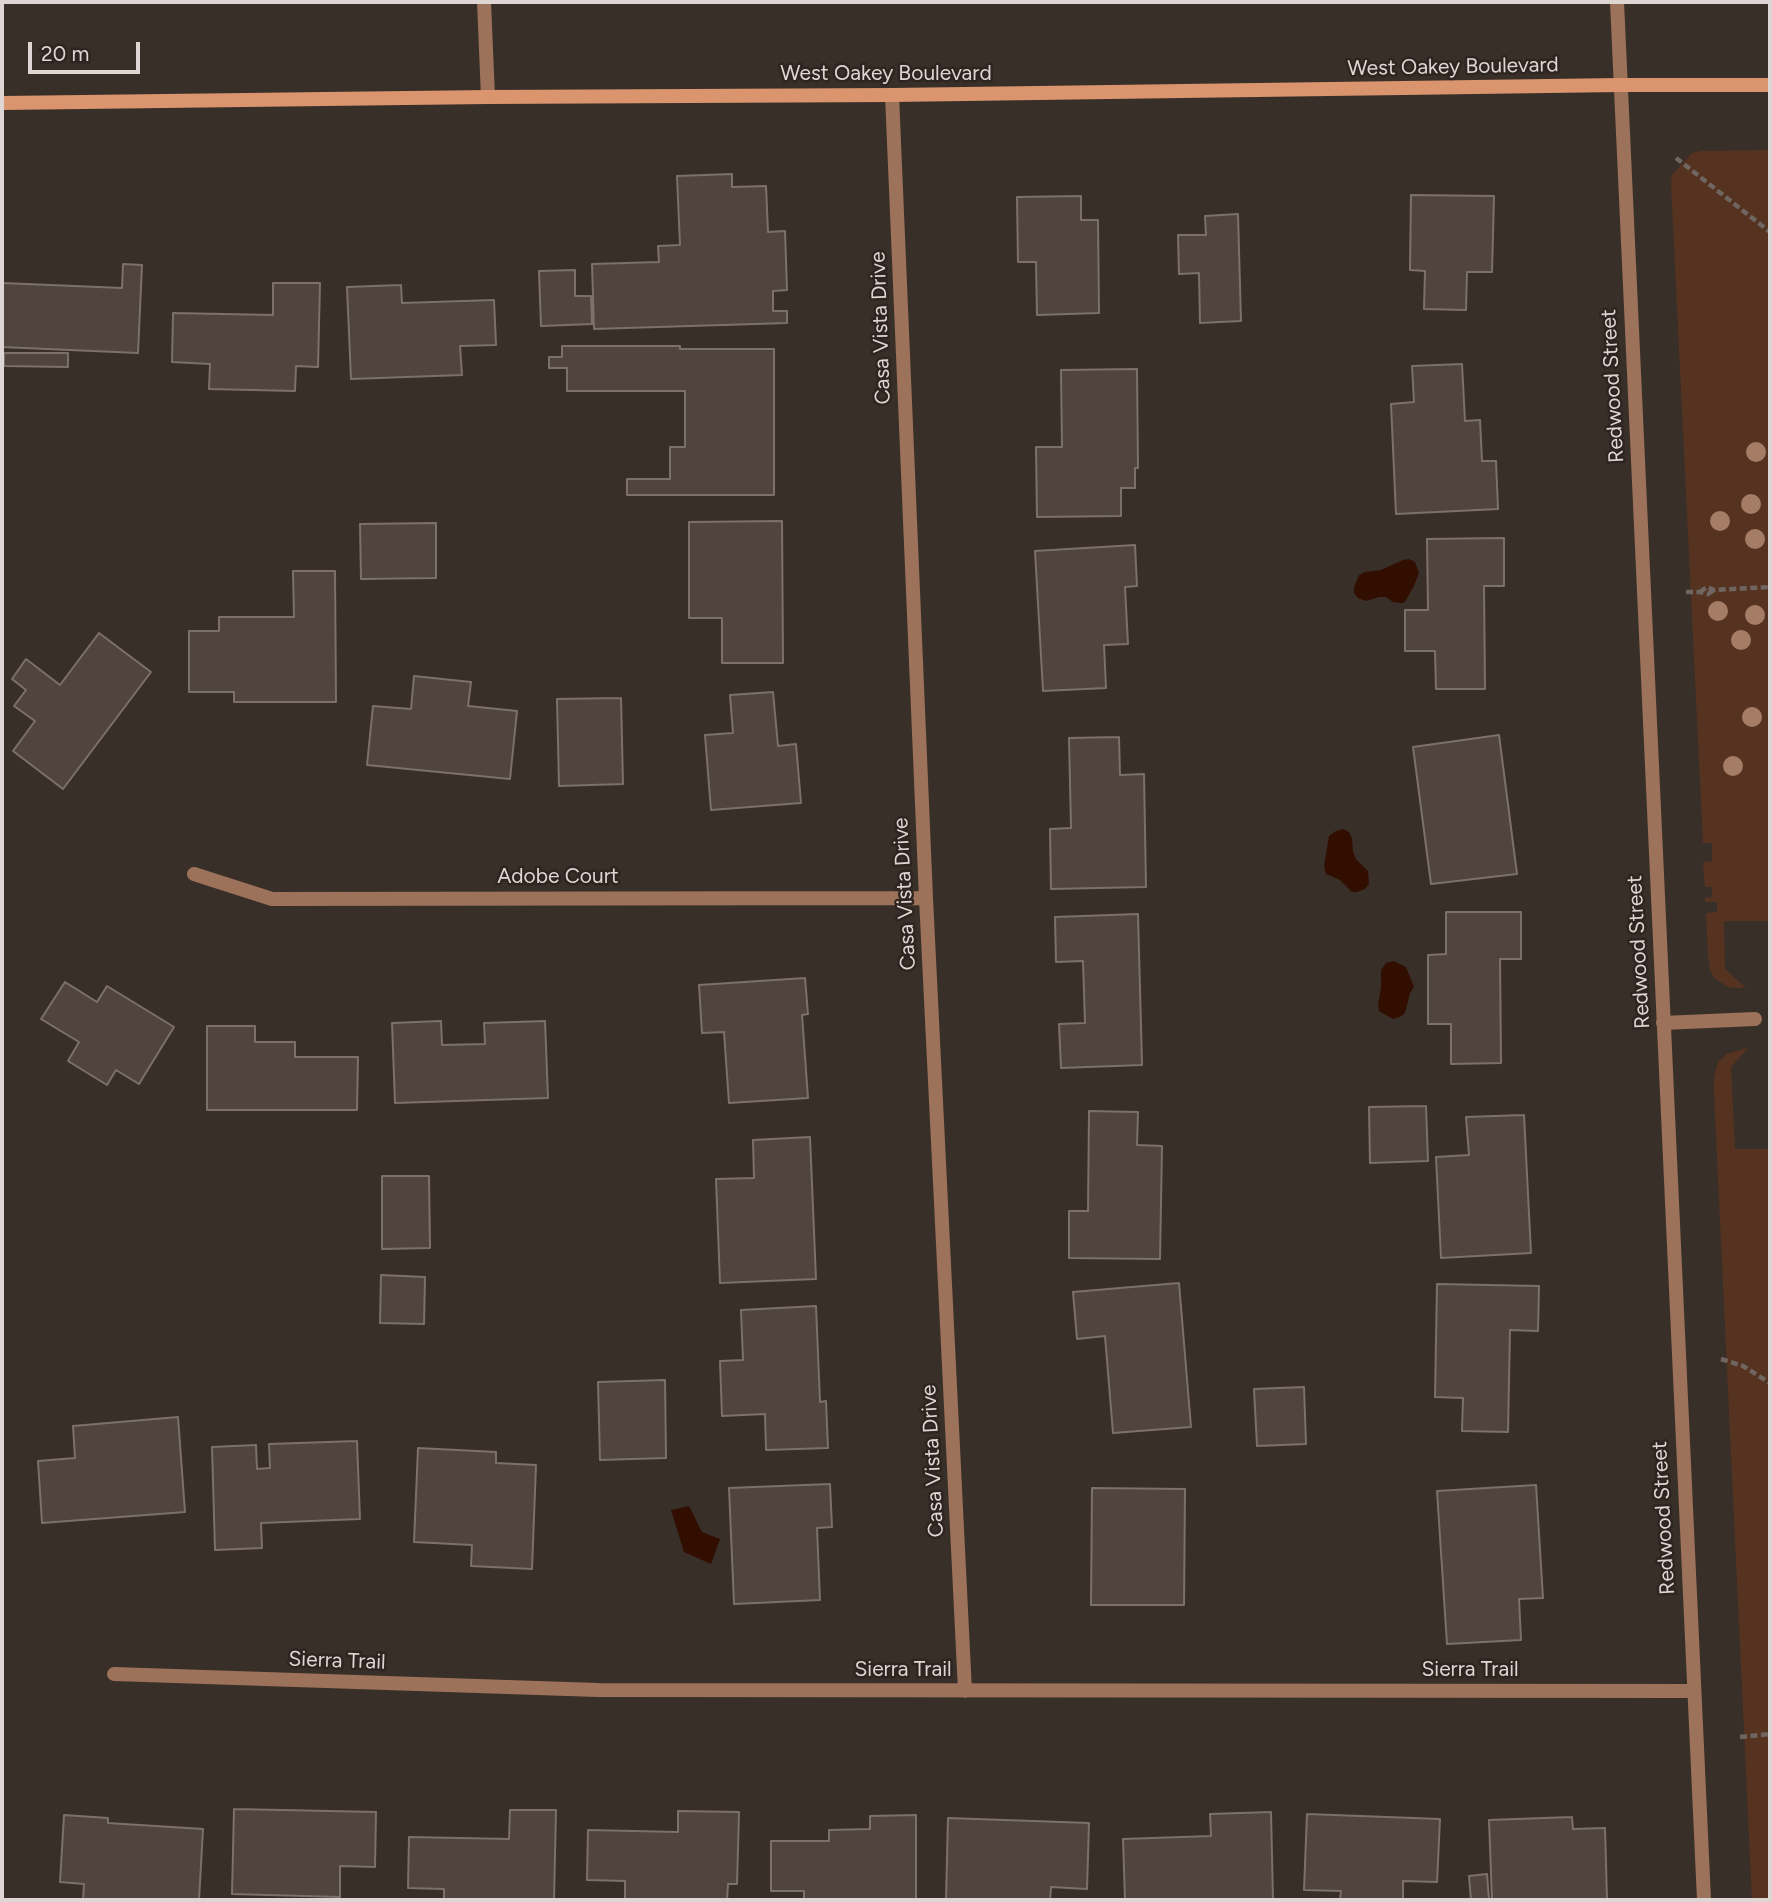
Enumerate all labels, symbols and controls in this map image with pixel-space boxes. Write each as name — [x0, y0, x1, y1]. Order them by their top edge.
scale bar — [32, 28, 144, 72]
text: 20 m — [41, 41, 89, 66]
street label: West Oakey Boulevard — [1347, 53, 1559, 81]
street label: West Oakey Boulevard — [780, 61, 992, 87]
street label: Casa Vista Drive — [866, 251, 896, 405]
street label: Redwood Street — [1596, 309, 1630, 463]
street label: Casa Vista Drive — [888, 817, 922, 971]
street label: Adobe Court — [497, 864, 619, 890]
street label: Redwood Street — [1622, 875, 1656, 1029]
street label: Casa Vista Drive — [916, 1384, 950, 1538]
street label: Redwood Street — [1647, 1441, 1681, 1595]
street label: Sierra Trail — [288, 1647, 386, 1675]
street label: Sierra Trail — [854, 1657, 952, 1683]
street label: Sierra Trail — [1421, 1657, 1519, 1683]

